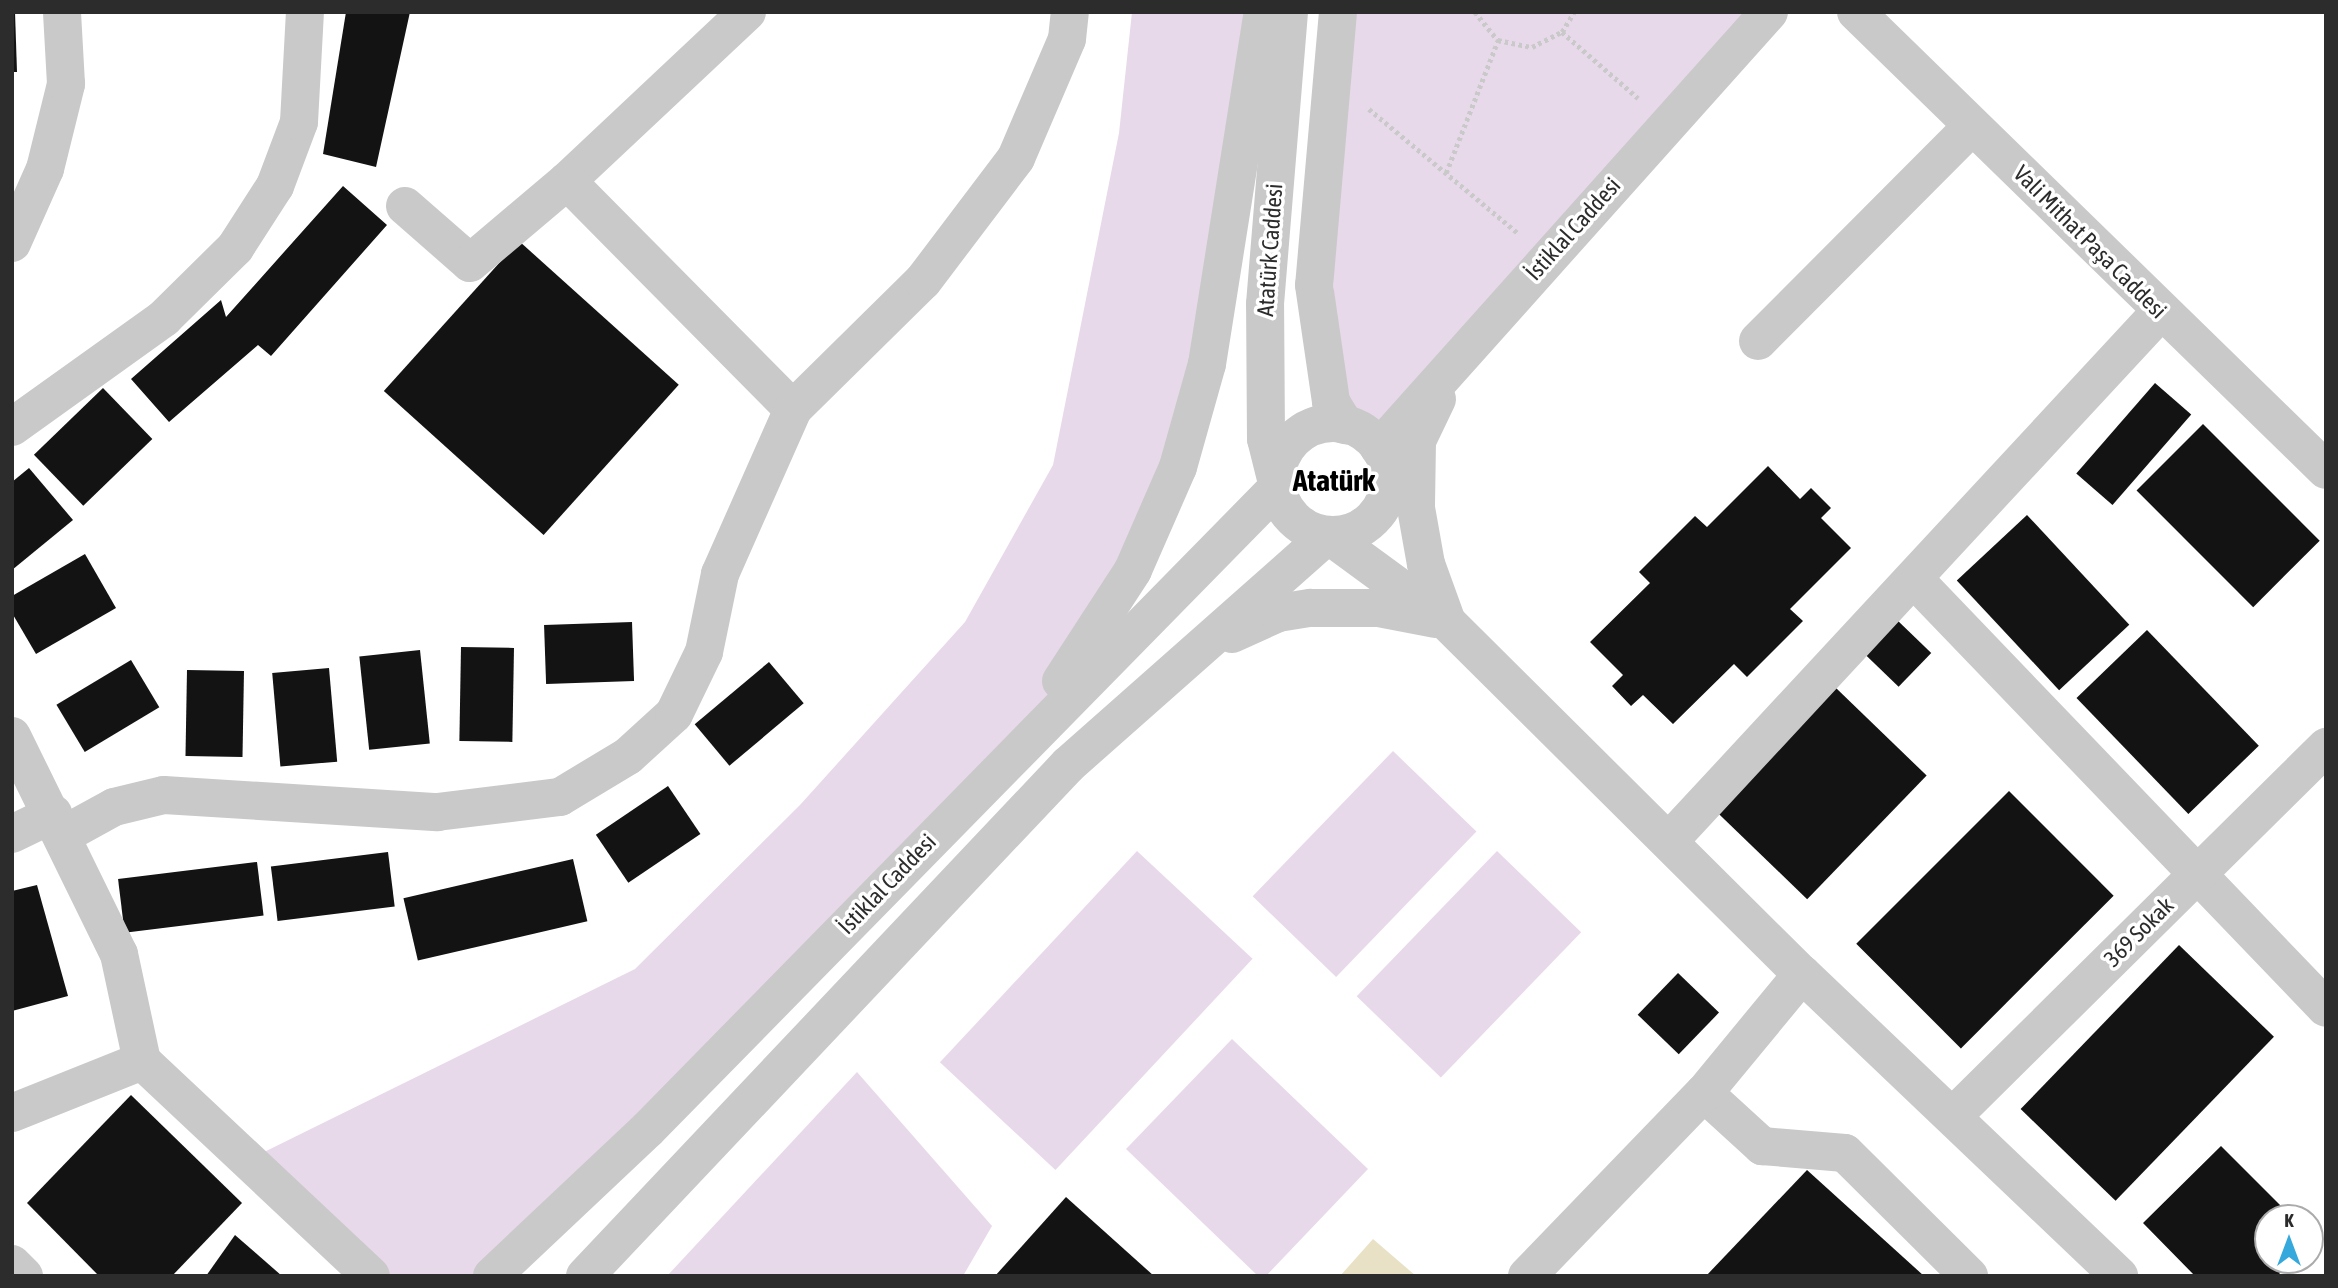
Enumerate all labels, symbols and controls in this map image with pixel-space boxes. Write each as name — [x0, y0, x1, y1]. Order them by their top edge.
street label: Vali Mithat Paşa Caddesi — [2008, 160, 2172, 324]
street label: İstiklal Caddesi — [1520, 172, 1626, 286]
street label: Atatürk Caddesi — [1252, 183, 1288, 317]
district label: Atatürk — [1293, 462, 1375, 498]
street label: İstiklal Caddesi — [832, 828, 942, 940]
street label: 369 Sokak — [2098, 891, 2180, 973]
north arrow — [2254, 1204, 2324, 1274]
text: K — [2284, 1209, 2294, 1231]

